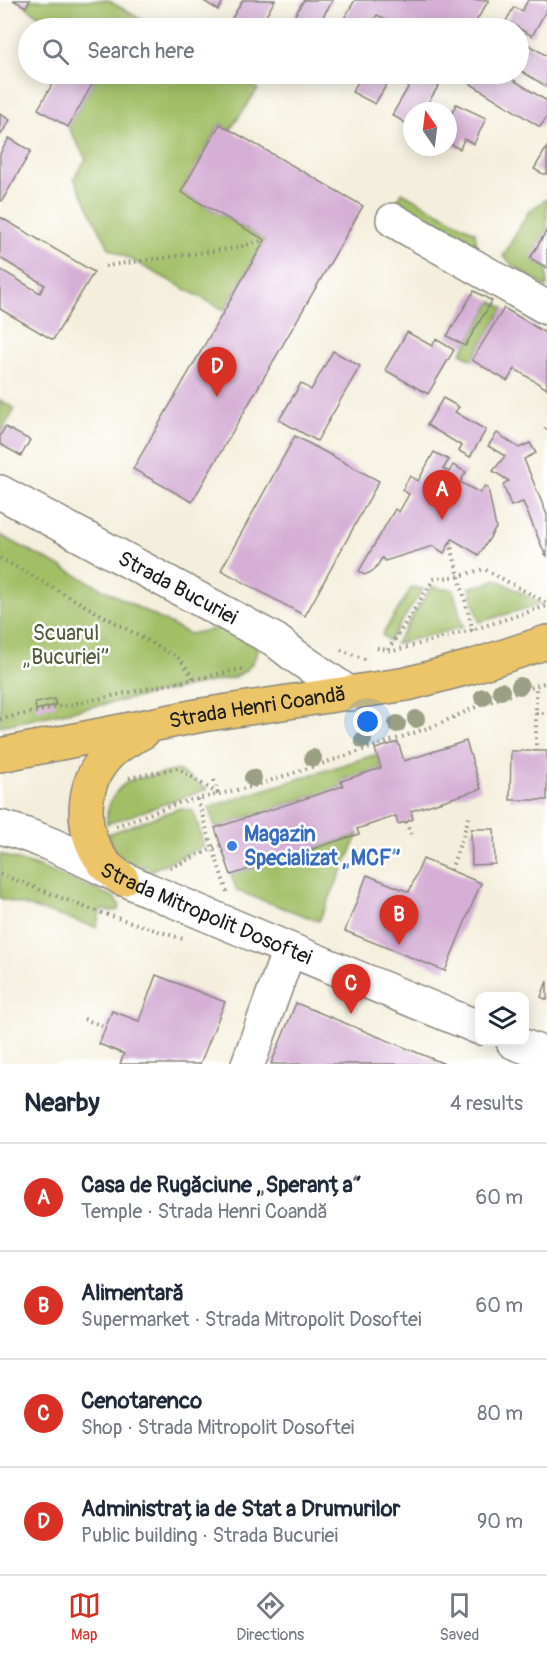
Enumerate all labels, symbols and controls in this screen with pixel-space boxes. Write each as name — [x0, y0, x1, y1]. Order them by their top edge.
search box — [18, 18, 529, 84]
icon: search — [39, 35, 72, 68]
text: Search here — [87, 37, 194, 65]
north arrow — [403, 102, 457, 156]
pin: D — [198, 348, 236, 397]
pin: A — [422, 470, 462, 520]
street label: Strada Bucuriei — [113, 545, 242, 631]
park label: Scuarul „Bucuriei” — [23, 620, 109, 671]
street label: Strada Henri Coandă — [167, 680, 348, 735]
your location — [353, 707, 382, 736]
place label: Magazin Specializat „MCF” — [244, 821, 401, 872]
marker: Magazin Specializat „MCF” — [225, 839, 239, 853]
street label: Strada Mitropolit Dosoftei — [96, 856, 316, 971]
pin: B — [380, 896, 418, 945]
pin: C — [332, 964, 370, 1014]
map controls — [475, 992, 529, 1046]
button: layers — [475, 992, 529, 1046]
text: Nearby — [24, 1087, 100, 1119]
text: 4 results — [450, 1091, 523, 1116]
text: Casa de Rugăciune „Speranța“ — [81, 1171, 362, 1199]
text: A — [37, 1185, 50, 1210]
text: 60 m — [476, 1185, 523, 1210]
text: Temple · Strada Henri Coandă — [81, 1199, 328, 1224]
text: Alimentară — [81, 1279, 184, 1307]
text: B — [38, 1293, 49, 1318]
text: 60 m — [476, 1293, 523, 1318]
text: Supermarket · Strada Mitropolit Dosoftei — [81, 1307, 422, 1332]
text: Cenotarenco — [81, 1387, 202, 1415]
text: C — [37, 1401, 50, 1426]
text: 80 m — [477, 1401, 523, 1426]
text: Shop · Strada Mitropolit Dosoftei — [81, 1415, 354, 1440]
text: Administrația de Stat a Drumurilor — [81, 1495, 400, 1523]
text: D — [37, 1509, 50, 1534]
text: 90 m — [477, 1509, 523, 1534]
text: Public building · Strada Bucuriei — [81, 1523, 338, 1548]
tab: Map — [68, 1589, 101, 1645]
tab: Directions — [236, 1589, 304, 1645]
tab: Saved — [440, 1589, 479, 1645]

